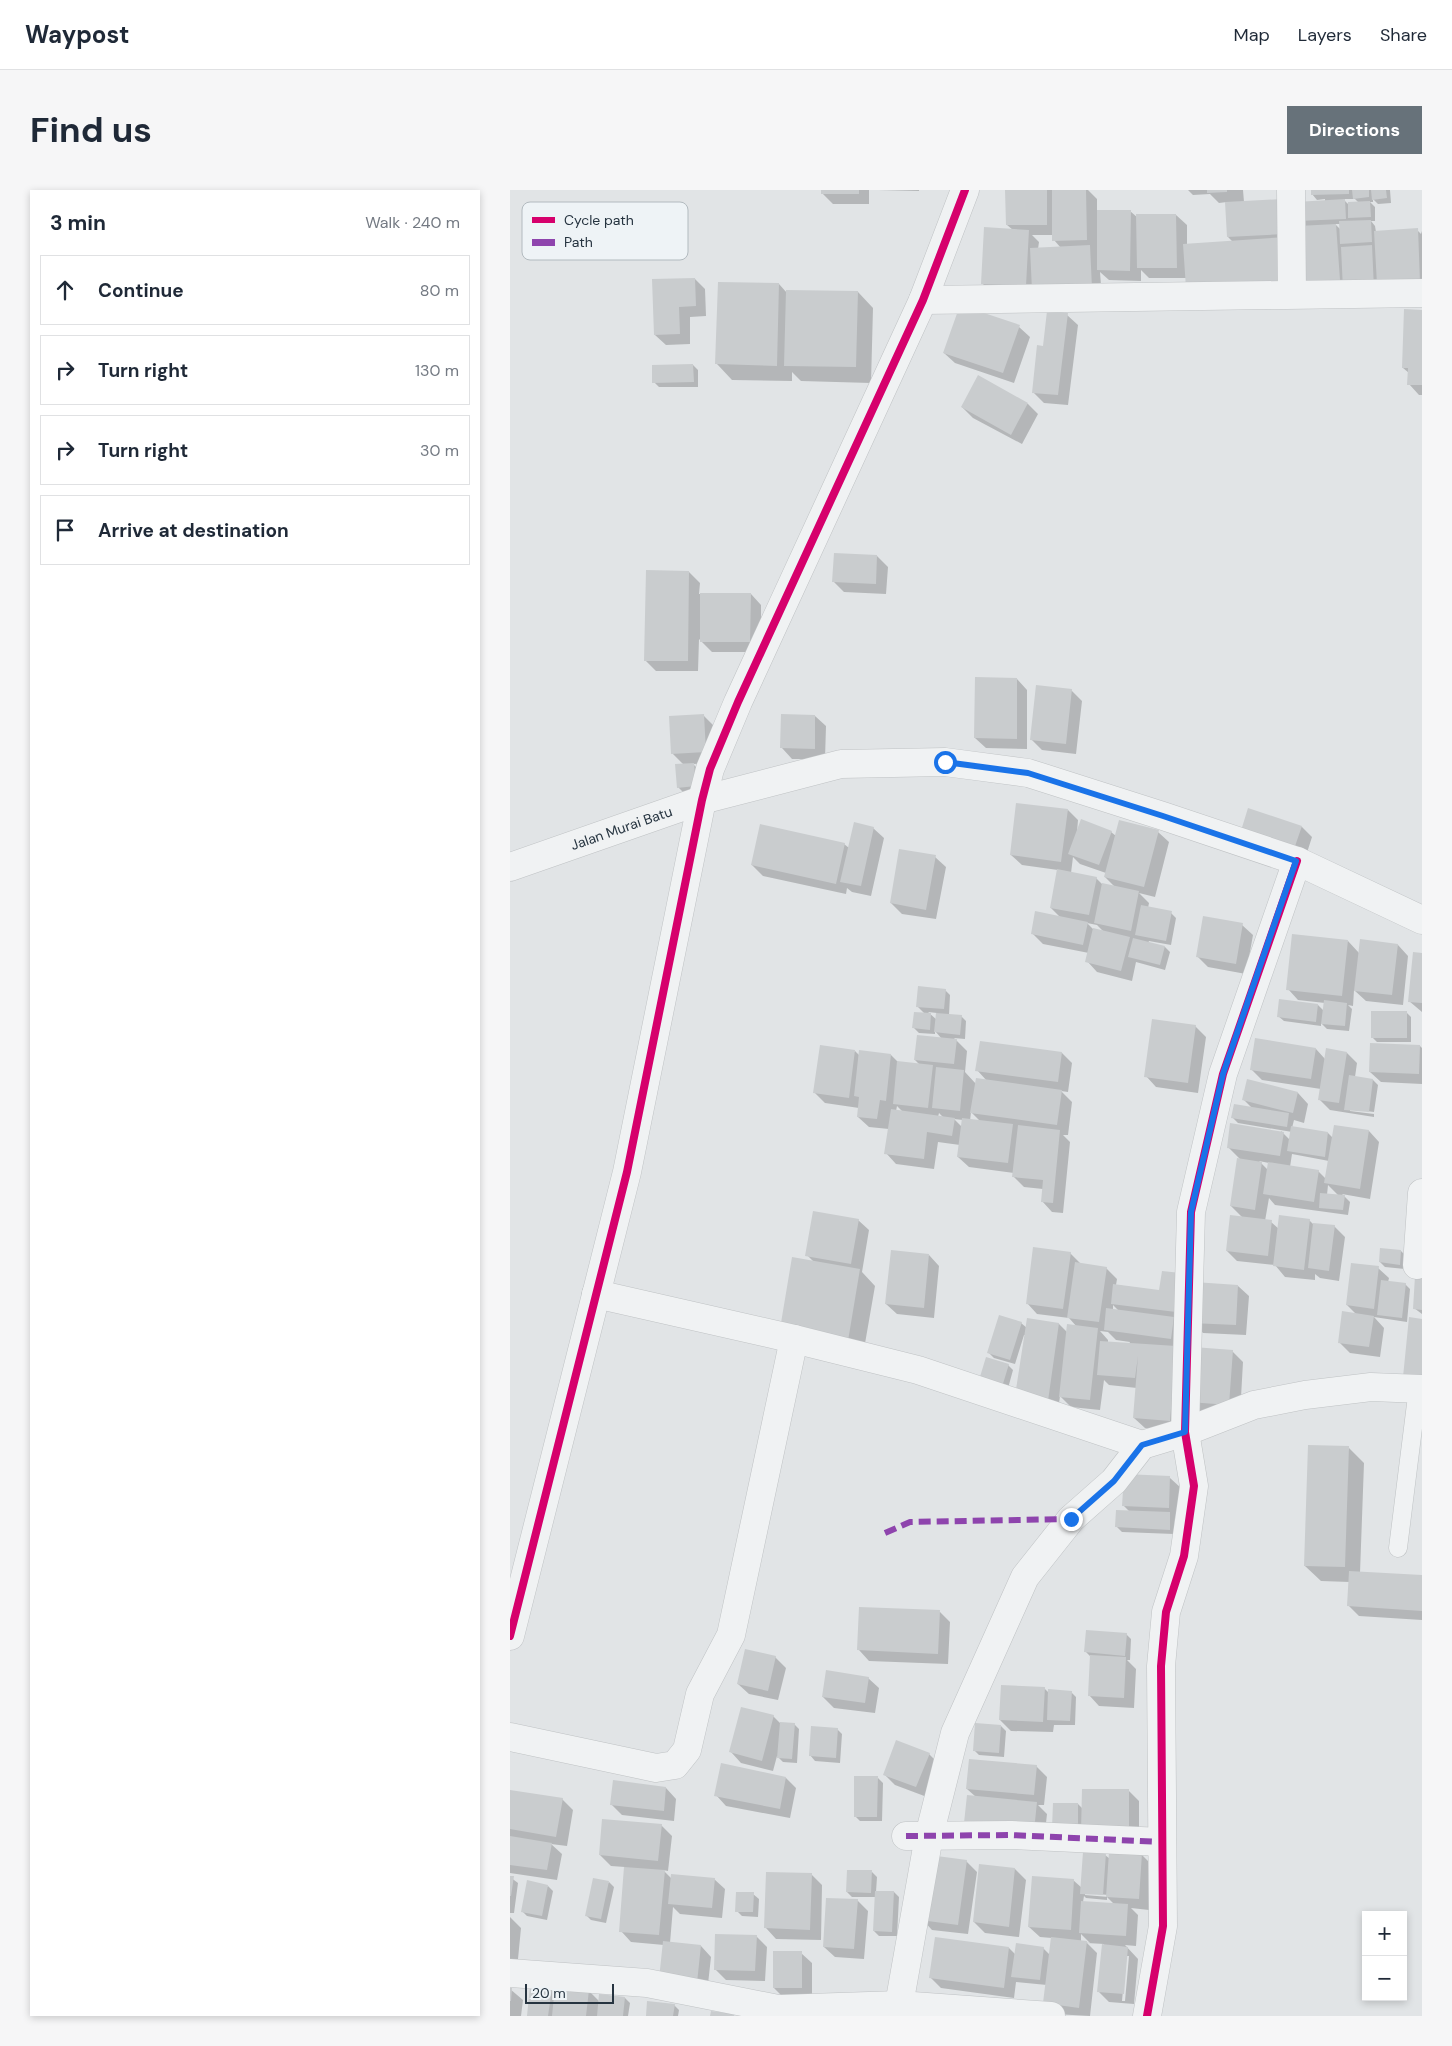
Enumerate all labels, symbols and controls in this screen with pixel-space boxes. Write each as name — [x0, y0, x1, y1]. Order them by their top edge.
text: Waypost — [25, 19, 129, 50]
text: Map — [1234, 23, 1270, 47]
text: Layers — [1298, 23, 1352, 47]
text: Share — [1380, 23, 1427, 47]
button: Directions — [1287, 106, 1422, 154]
text: Find us — [30, 107, 152, 153]
legend — [522, 202, 688, 260]
text: 3 min — [50, 209, 106, 237]
text: Cycle path — [564, 211, 634, 229]
text: Walk · 240 m — [365, 212, 460, 233]
text: Path — [564, 233, 593, 251]
icon: ahead — [51, 276, 79, 304]
text: Continue — [98, 278, 184, 303]
text: 80 m — [420, 280, 459, 301]
icon: right — [51, 356, 79, 384]
text: Turn right — [98, 358, 188, 383]
text: 130 m — [415, 360, 459, 381]
icon: right — [51, 436, 79, 464]
text: Turn right — [98, 438, 188, 463]
text: 30 m — [420, 440, 459, 461]
icon: arrive — [51, 516, 79, 544]
text: Arrive at destination — [98, 518, 289, 543]
route start — [934, 751, 957, 774]
street label: Jalan Murai Batu — [568, 802, 675, 854]
route end — [1060, 1508, 1083, 1531]
map controls — [1362, 1911, 1407, 2001]
button: + — [1362, 1911, 1407, 1956]
button: − — [1362, 1956, 1407, 2001]
scale bar — [525, 1981, 614, 2004]
text: 20 m — [532, 1984, 566, 2002]

